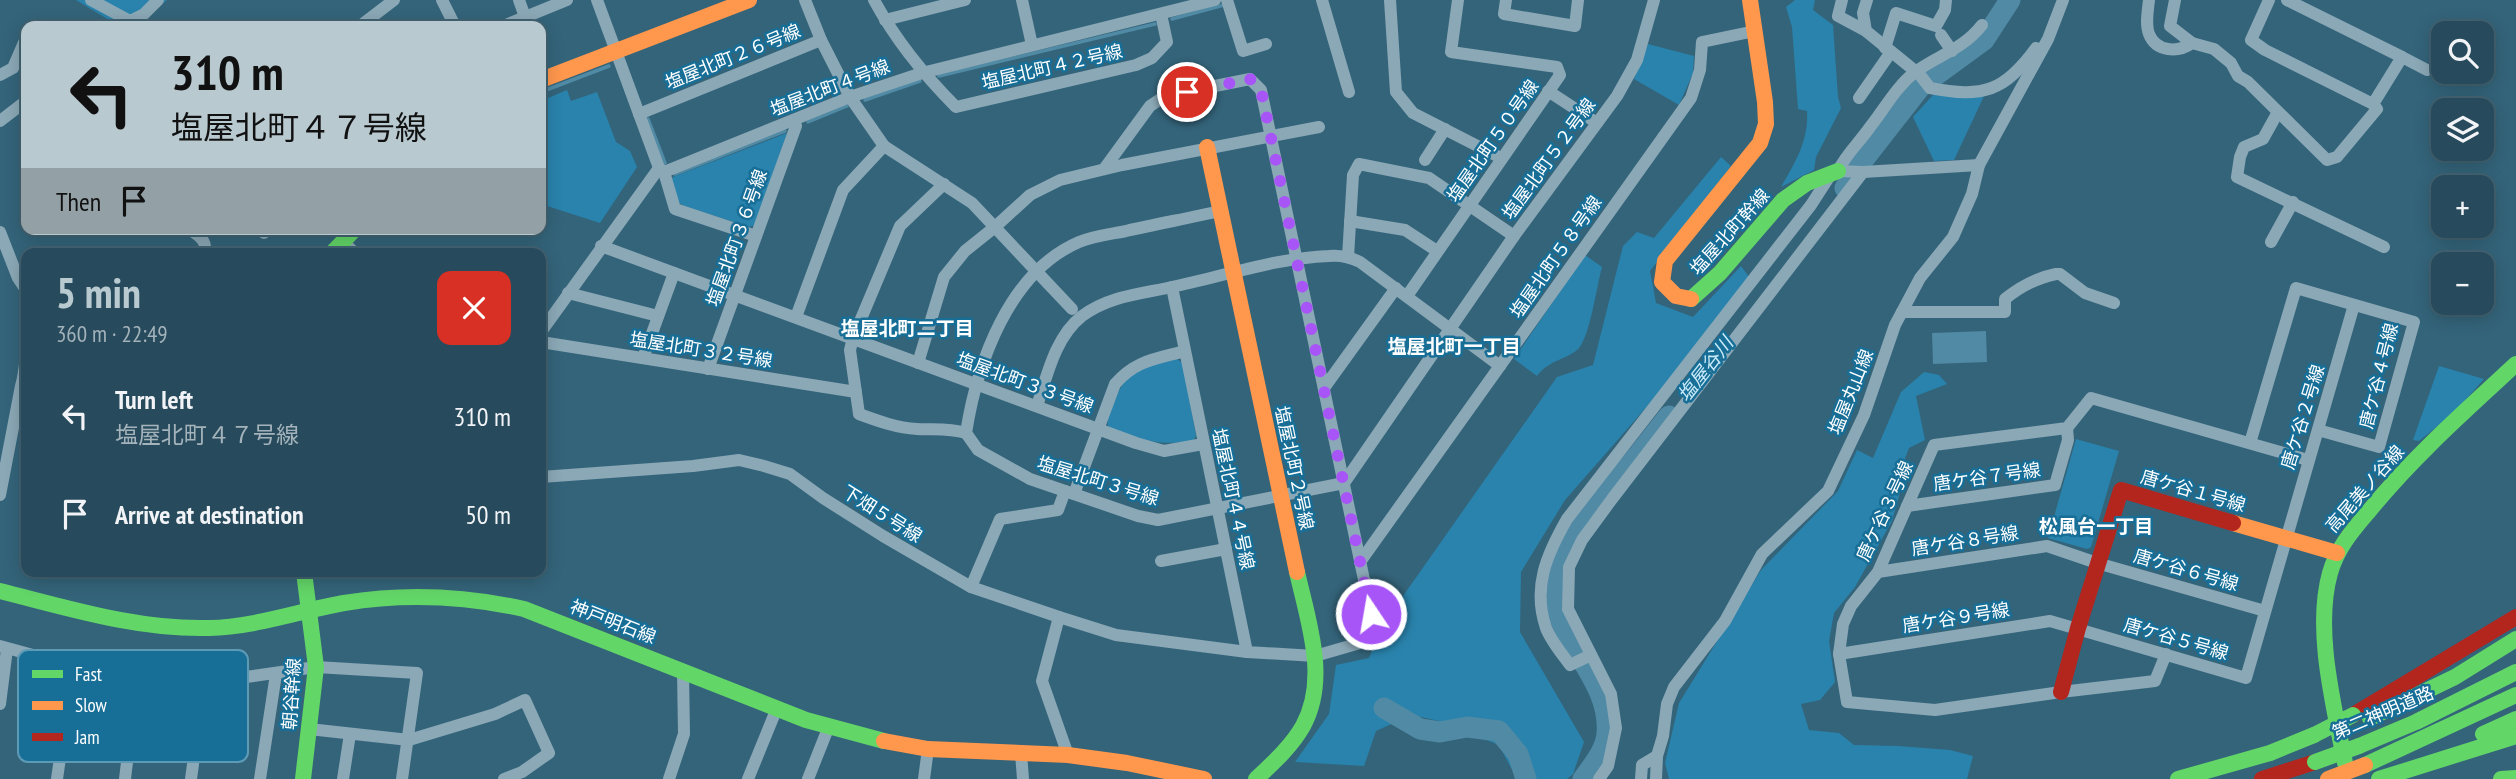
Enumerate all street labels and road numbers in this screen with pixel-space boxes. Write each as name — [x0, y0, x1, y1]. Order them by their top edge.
street label: 塩屋北町２６号線 — [662, 19, 804, 94]
street label: 塩屋北町４２号線 — [979, 39, 1125, 94]
street label: 塩屋北町４号線 — [767, 54, 893, 121]
street label: 塩屋北町５０号線 — [1442, 75, 1543, 206]
street label: 塩屋北町５２号線 — [1497, 94, 1600, 224]
street label: 塩屋北町３６号線 — [701, 166, 772, 309]
street label: 塩屋北町幹線 — [1685, 184, 1774, 279]
street label: 塩屋北町５８号線 — [1505, 191, 1606, 322]
street label: 唐ケ谷４号線 — [2354, 321, 2403, 431]
street label: 塩屋北町３２号線 — [628, 327, 774, 372]
street label: 塩屋丸山線 — [1823, 346, 1878, 438]
street label: 塩屋北町３３号線 — [954, 347, 1097, 418]
street label: 唐ケ谷２号線 — [2276, 362, 2329, 472]
street label: 塩屋北町２号線 — [1270, 404, 1319, 532]
street label: 塩屋北町４４号線 — [1207, 426, 1260, 572]
street label: 高尾美ノ谷線 — [2321, 440, 2409, 537]
street label: 塩屋北町３号線 — [1035, 451, 1162, 510]
street label: 唐ケ谷３号線 — [1851, 457, 1918, 565]
street label: 唐ケ谷７号線 — [1932, 458, 2042, 495]
street label: 唐ケ谷１号線 — [2138, 465, 2248, 516]
street label: 下畑５号線 — [838, 480, 927, 547]
street label: 唐ケ谷８号線 — [1910, 521, 2020, 560]
street label: 唐ケ谷６号線 — [2131, 544, 2241, 595]
street label: 神戸明石線 — [567, 595, 659, 648]
street label: 唐ケ谷９号線 — [1901, 598, 2011, 637]
street label: 唐ケ谷５号線 — [2121, 613, 2231, 664]
street label: 朝谷幹線 — [278, 657, 305, 731]
street label: 第二神明道路 — [2329, 681, 2437, 744]

